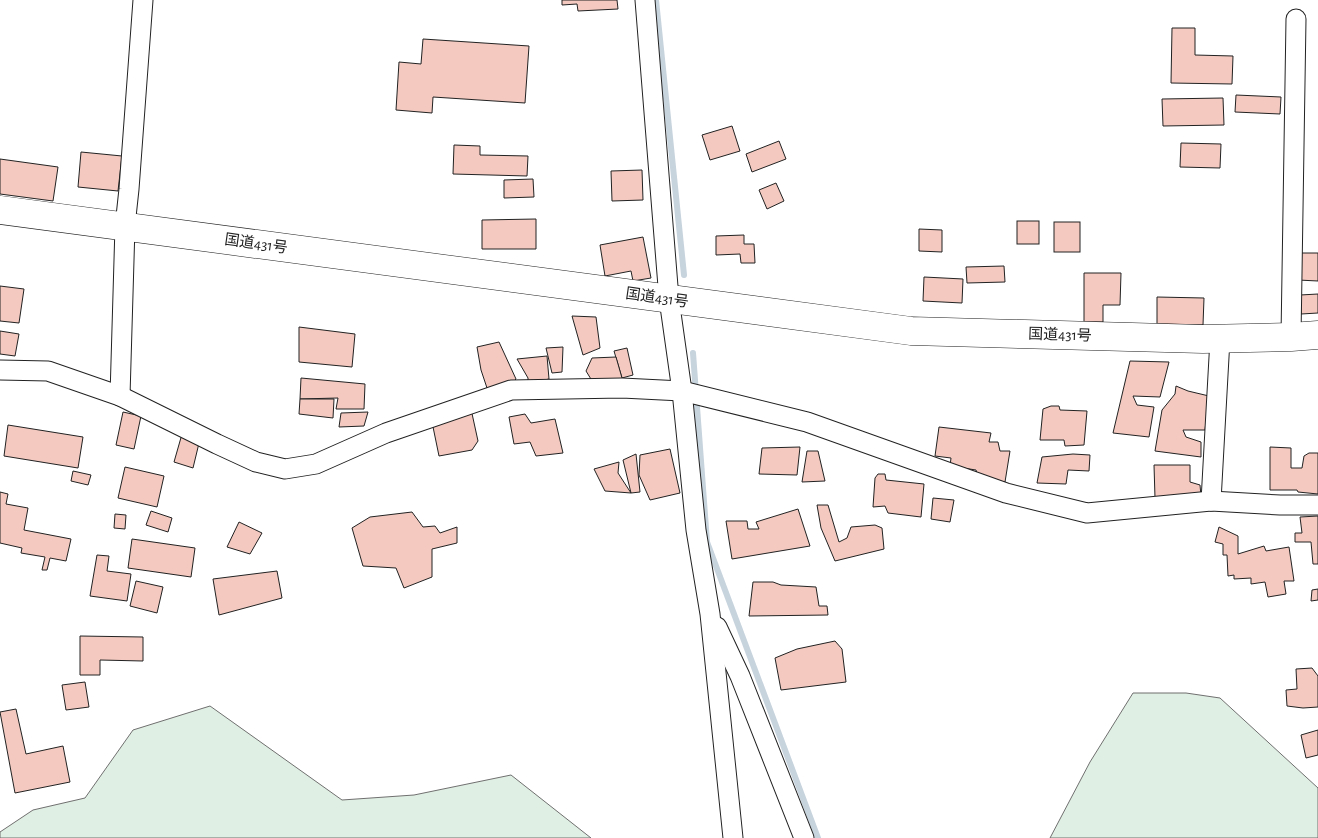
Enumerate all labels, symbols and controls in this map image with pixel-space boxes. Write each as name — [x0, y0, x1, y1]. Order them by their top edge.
street label: 国道431号 — [223, 231, 289, 256]
street label: 国道431号 — [624, 285, 690, 310]
street label: 国道431号 — [1028, 325, 1092, 344]

